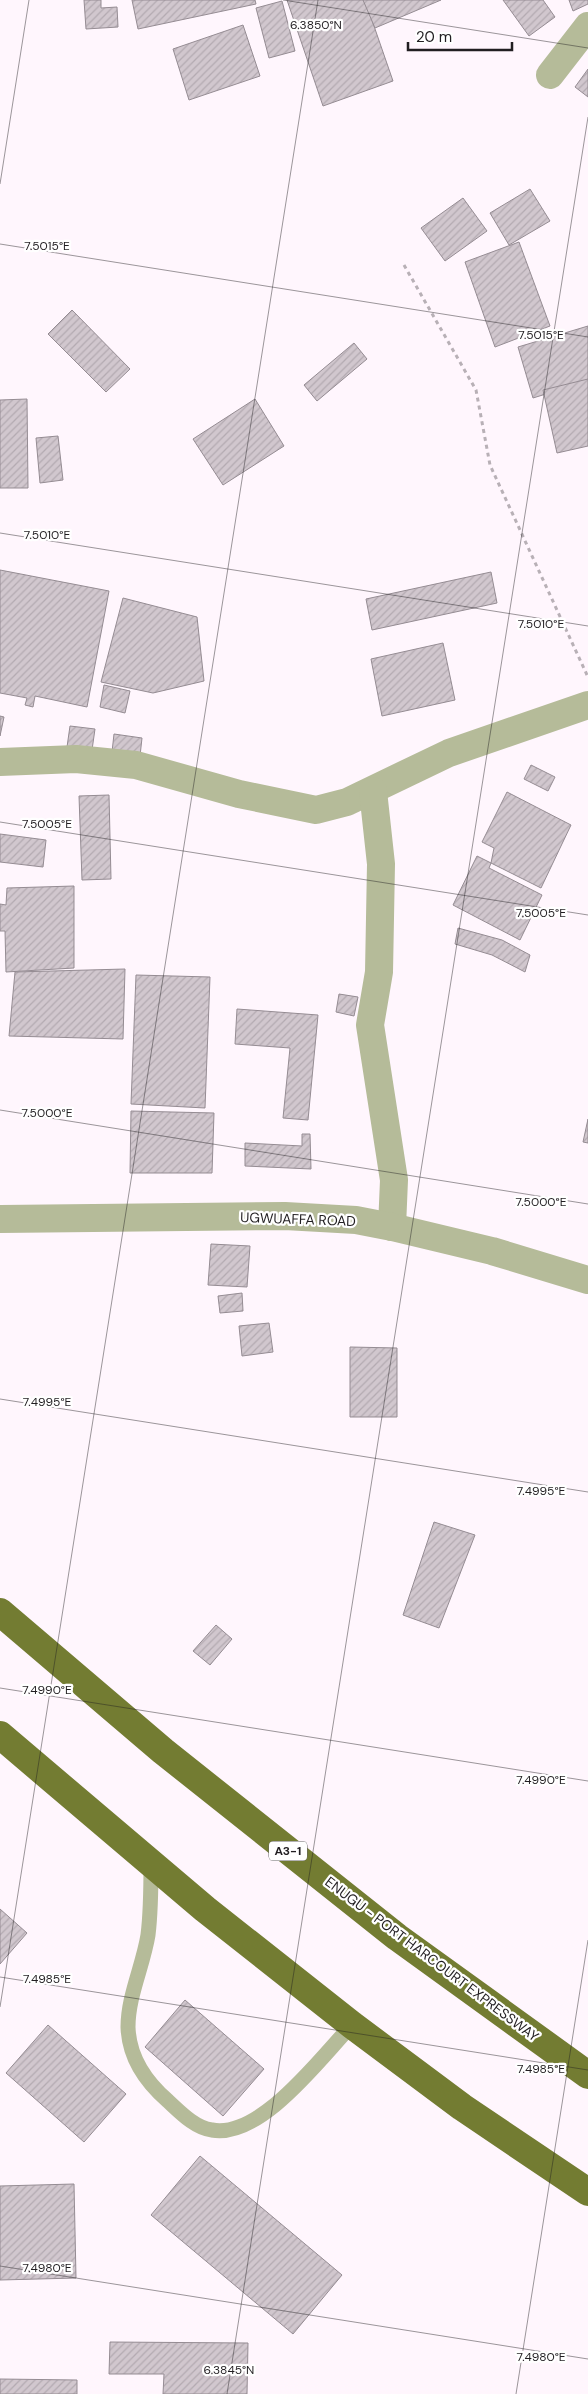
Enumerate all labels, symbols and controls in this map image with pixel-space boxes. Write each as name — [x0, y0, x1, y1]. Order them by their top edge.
text: 6.3850°N — [290, 17, 342, 33]
scale bar — [408, 20, 512, 52]
text: 20 m — [416, 27, 452, 47]
text: 7.5015°E — [24, 238, 70, 254]
text: 7.5015°E — [518, 327, 564, 343]
text: 7.5010°E — [24, 527, 70, 543]
text: 7.5010°E — [518, 616, 564, 632]
text: 7.5005°E — [22, 816, 72, 832]
text: 7.5005°E — [516, 905, 566, 921]
text: 7.5000°E — [22, 1105, 73, 1121]
text: 7.5000°E — [516, 1194, 567, 1210]
street label: UGWUAFFA ROAD — [240, 1208, 356, 1230]
text: 7.4995°E — [23, 1394, 72, 1410]
text: 7.4995°E — [517, 1483, 566, 1499]
text: 7.4990°E — [22, 1682, 72, 1698]
text: 7.4990°E — [516, 1772, 566, 1788]
road number: A3-1 — [269, 1842, 307, 1860]
street label: ENUGU - PORT HARCOURT EXPRESSWAY — [321, 1873, 543, 2045]
text: 7.4985°E — [23, 1971, 71, 1987]
text: 7.4985°E — [517, 2061, 565, 2077]
text: 7.4980°E — [22, 2260, 72, 2276]
text: 7.4980°E — [516, 2349, 566, 2365]
text: 6.3845°N — [204, 2362, 254, 2378]

